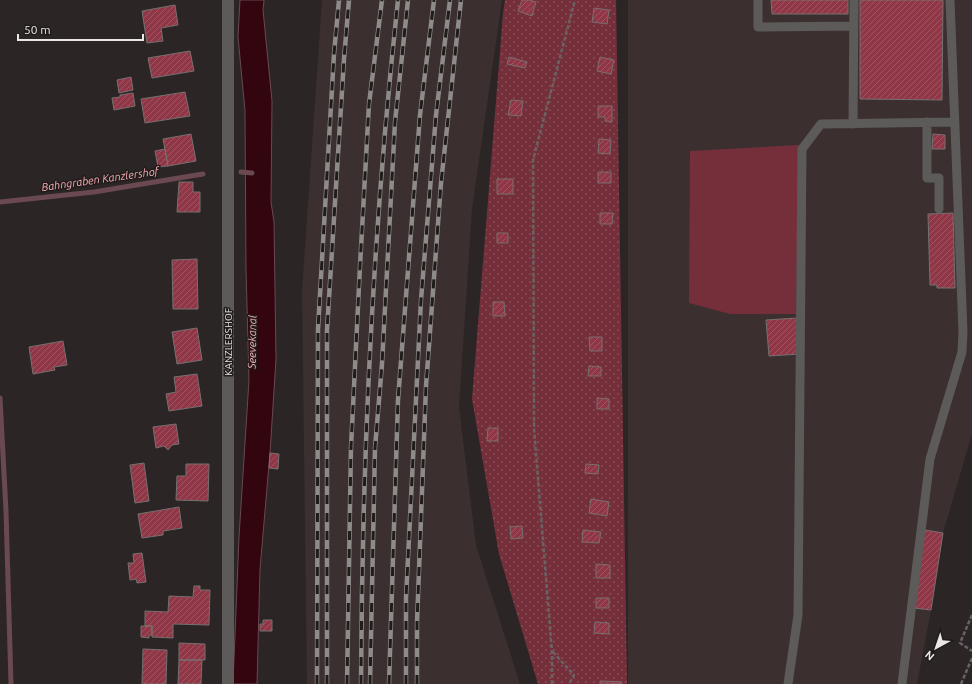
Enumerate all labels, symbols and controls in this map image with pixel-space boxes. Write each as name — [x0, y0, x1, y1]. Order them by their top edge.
scale bar — [18, 16, 143, 42]
text: 50 m — [24, 23, 51, 36]
water label: Bahngraben Kanzlershof — [41, 165, 161, 193]
street label: KANZLERSHOF — [223, 308, 234, 376]
water label: Seevekanal — [246, 315, 258, 370]
north arrow — [916, 628, 956, 668]
text: N — [923, 648, 937, 663]

